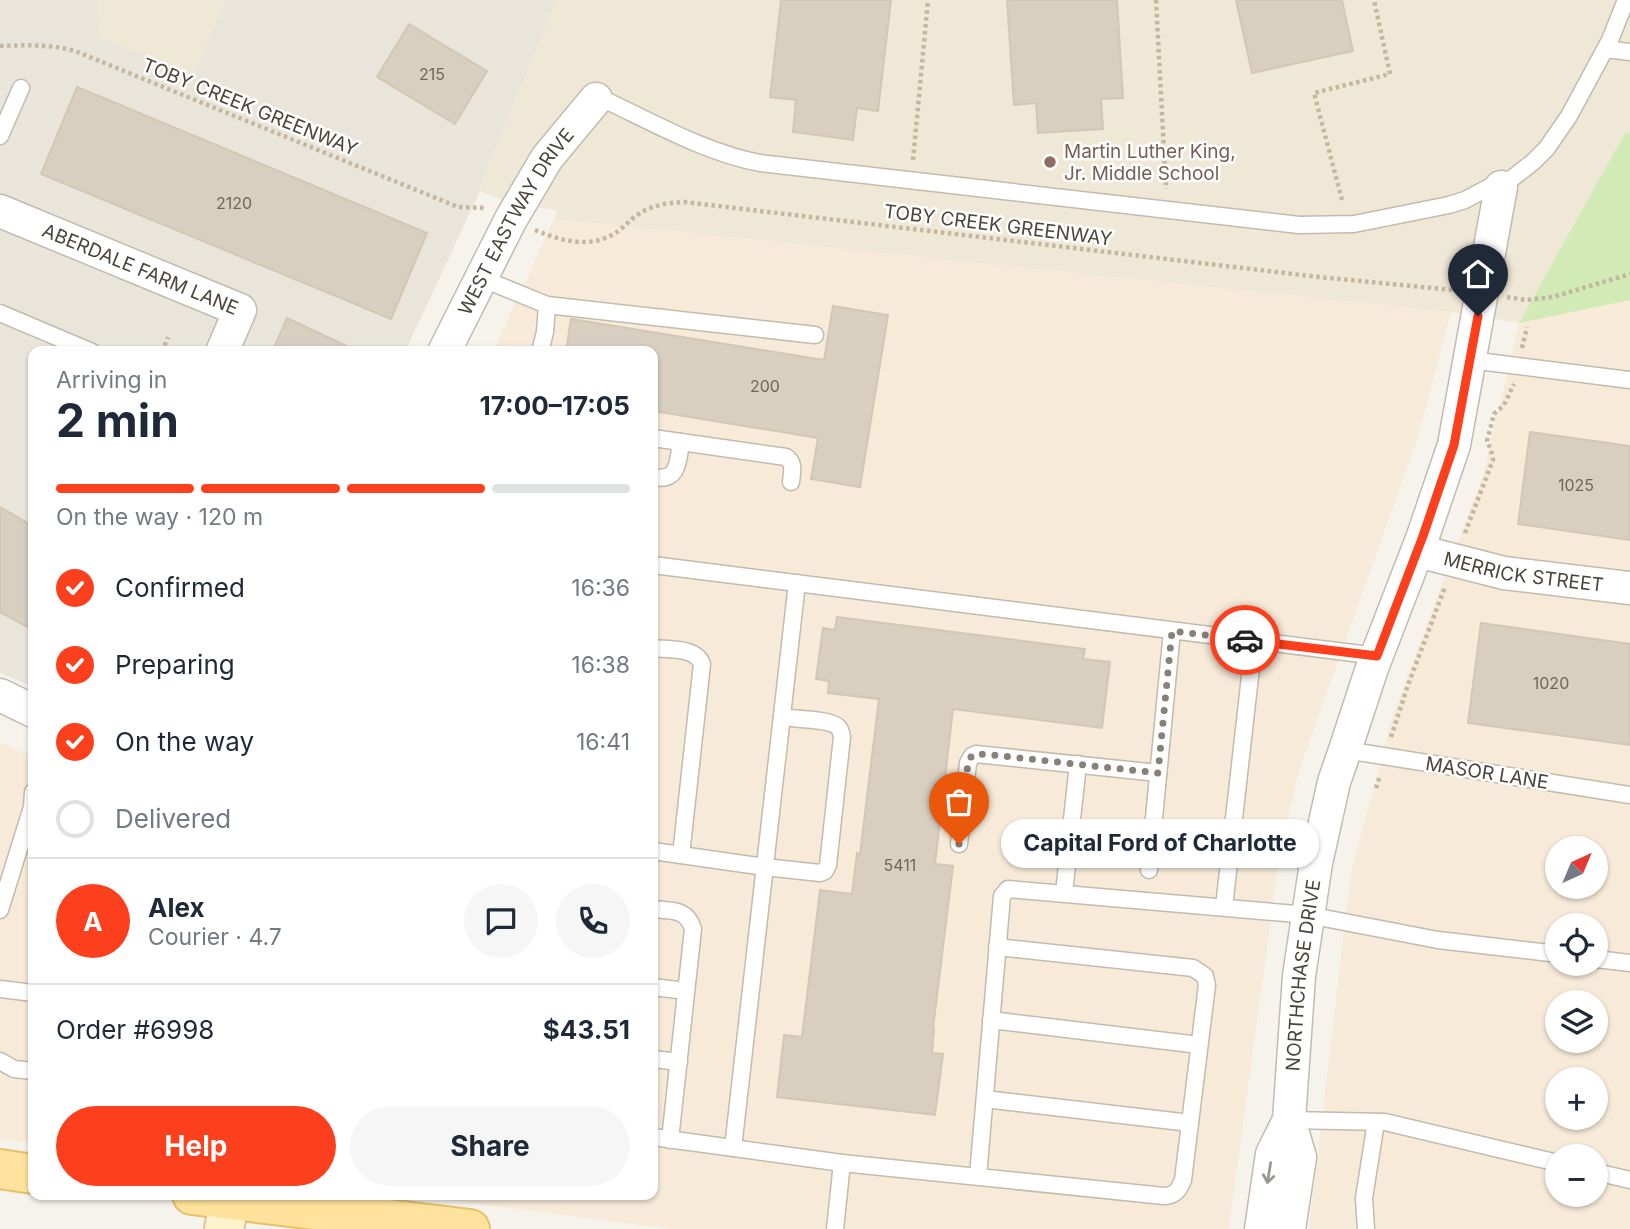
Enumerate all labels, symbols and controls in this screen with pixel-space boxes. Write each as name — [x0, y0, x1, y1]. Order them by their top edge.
street label: TOBY CREEK GREENWAY — [139, 53, 361, 161]
house number: 215 — [419, 64, 445, 84]
street label: WEST EASTWAY DRIVE — [453, 123, 578, 319]
place label: Martin Luther King, Jr. Middle School — [1064, 140, 1236, 185]
marker: Martin Luther King, Jr. Middle School — [1042, 154, 1058, 170]
house number: 2120 — [216, 193, 252, 213]
street label: TOBY CREEK GREENWAY — [883, 200, 1114, 250]
street label: ABERDALE FARM LANE — [39, 218, 242, 320]
pin — [1448, 244, 1508, 316]
icon: home — [1459, 255, 1497, 293]
text: Arriving in — [56, 366, 167, 394]
house number: 200 — [750, 376, 780, 396]
text: 17:00–17:05 — [480, 390, 630, 421]
text: 2 min — [56, 392, 179, 448]
house number: 1025 — [1558, 475, 1594, 495]
text: On the way · 120 m — [56, 503, 263, 531]
street label: MERRICK STREET — [1441, 547, 1605, 596]
icon: check — [56, 569, 94, 607]
text: Confirmed — [115, 572, 245, 603]
text: 16:36 — [571, 574, 630, 602]
courier — [1210, 605, 1280, 675]
icon: car — [1226, 621, 1264, 659]
icon: check — [56, 646, 94, 684]
text: Preparing — [115, 649, 235, 680]
text: 16:38 — [571, 651, 630, 679]
house number: 1020 — [1533, 673, 1569, 693]
icon: check — [56, 723, 94, 761]
text: On the way — [115, 726, 254, 757]
text: 16:41 — [576, 728, 630, 756]
street label: MASOR LANE — [1424, 752, 1550, 794]
pin — [929, 772, 989, 844]
icon: bag — [940, 783, 978, 821]
text: Delivered — [115, 803, 231, 834]
callout: Capital Ford of Charlotte — [1001, 820, 1320, 868]
text: Capital Ford of Charlotte — [1023, 829, 1297, 857]
north arrow — [1545, 836, 1608, 900]
map controls — [1545, 836, 1608, 1207]
house number: 5411 — [884, 855, 916, 875]
street label: NORTHCHASE DRIVE — [1281, 878, 1325, 1072]
button: chat — [464, 884, 538, 958]
button: phone — [556, 884, 630, 958]
text: Alex — [148, 892, 205, 923]
text: A — [83, 906, 103, 937]
button: locate — [1545, 913, 1608, 976]
text: Courier · 4.7 — [148, 923, 282, 951]
button: layers — [1545, 990, 1608, 1053]
text: Order #6998 — [56, 1014, 214, 1045]
text: $43.51 — [543, 1014, 630, 1045]
button: + — [1545, 1067, 1608, 1130]
button: Help — [56, 1106, 336, 1186]
button: Share — [350, 1106, 630, 1186]
button: − — [1545, 1144, 1608, 1207]
one-way arrow — [1263, 1161, 1276, 1184]

